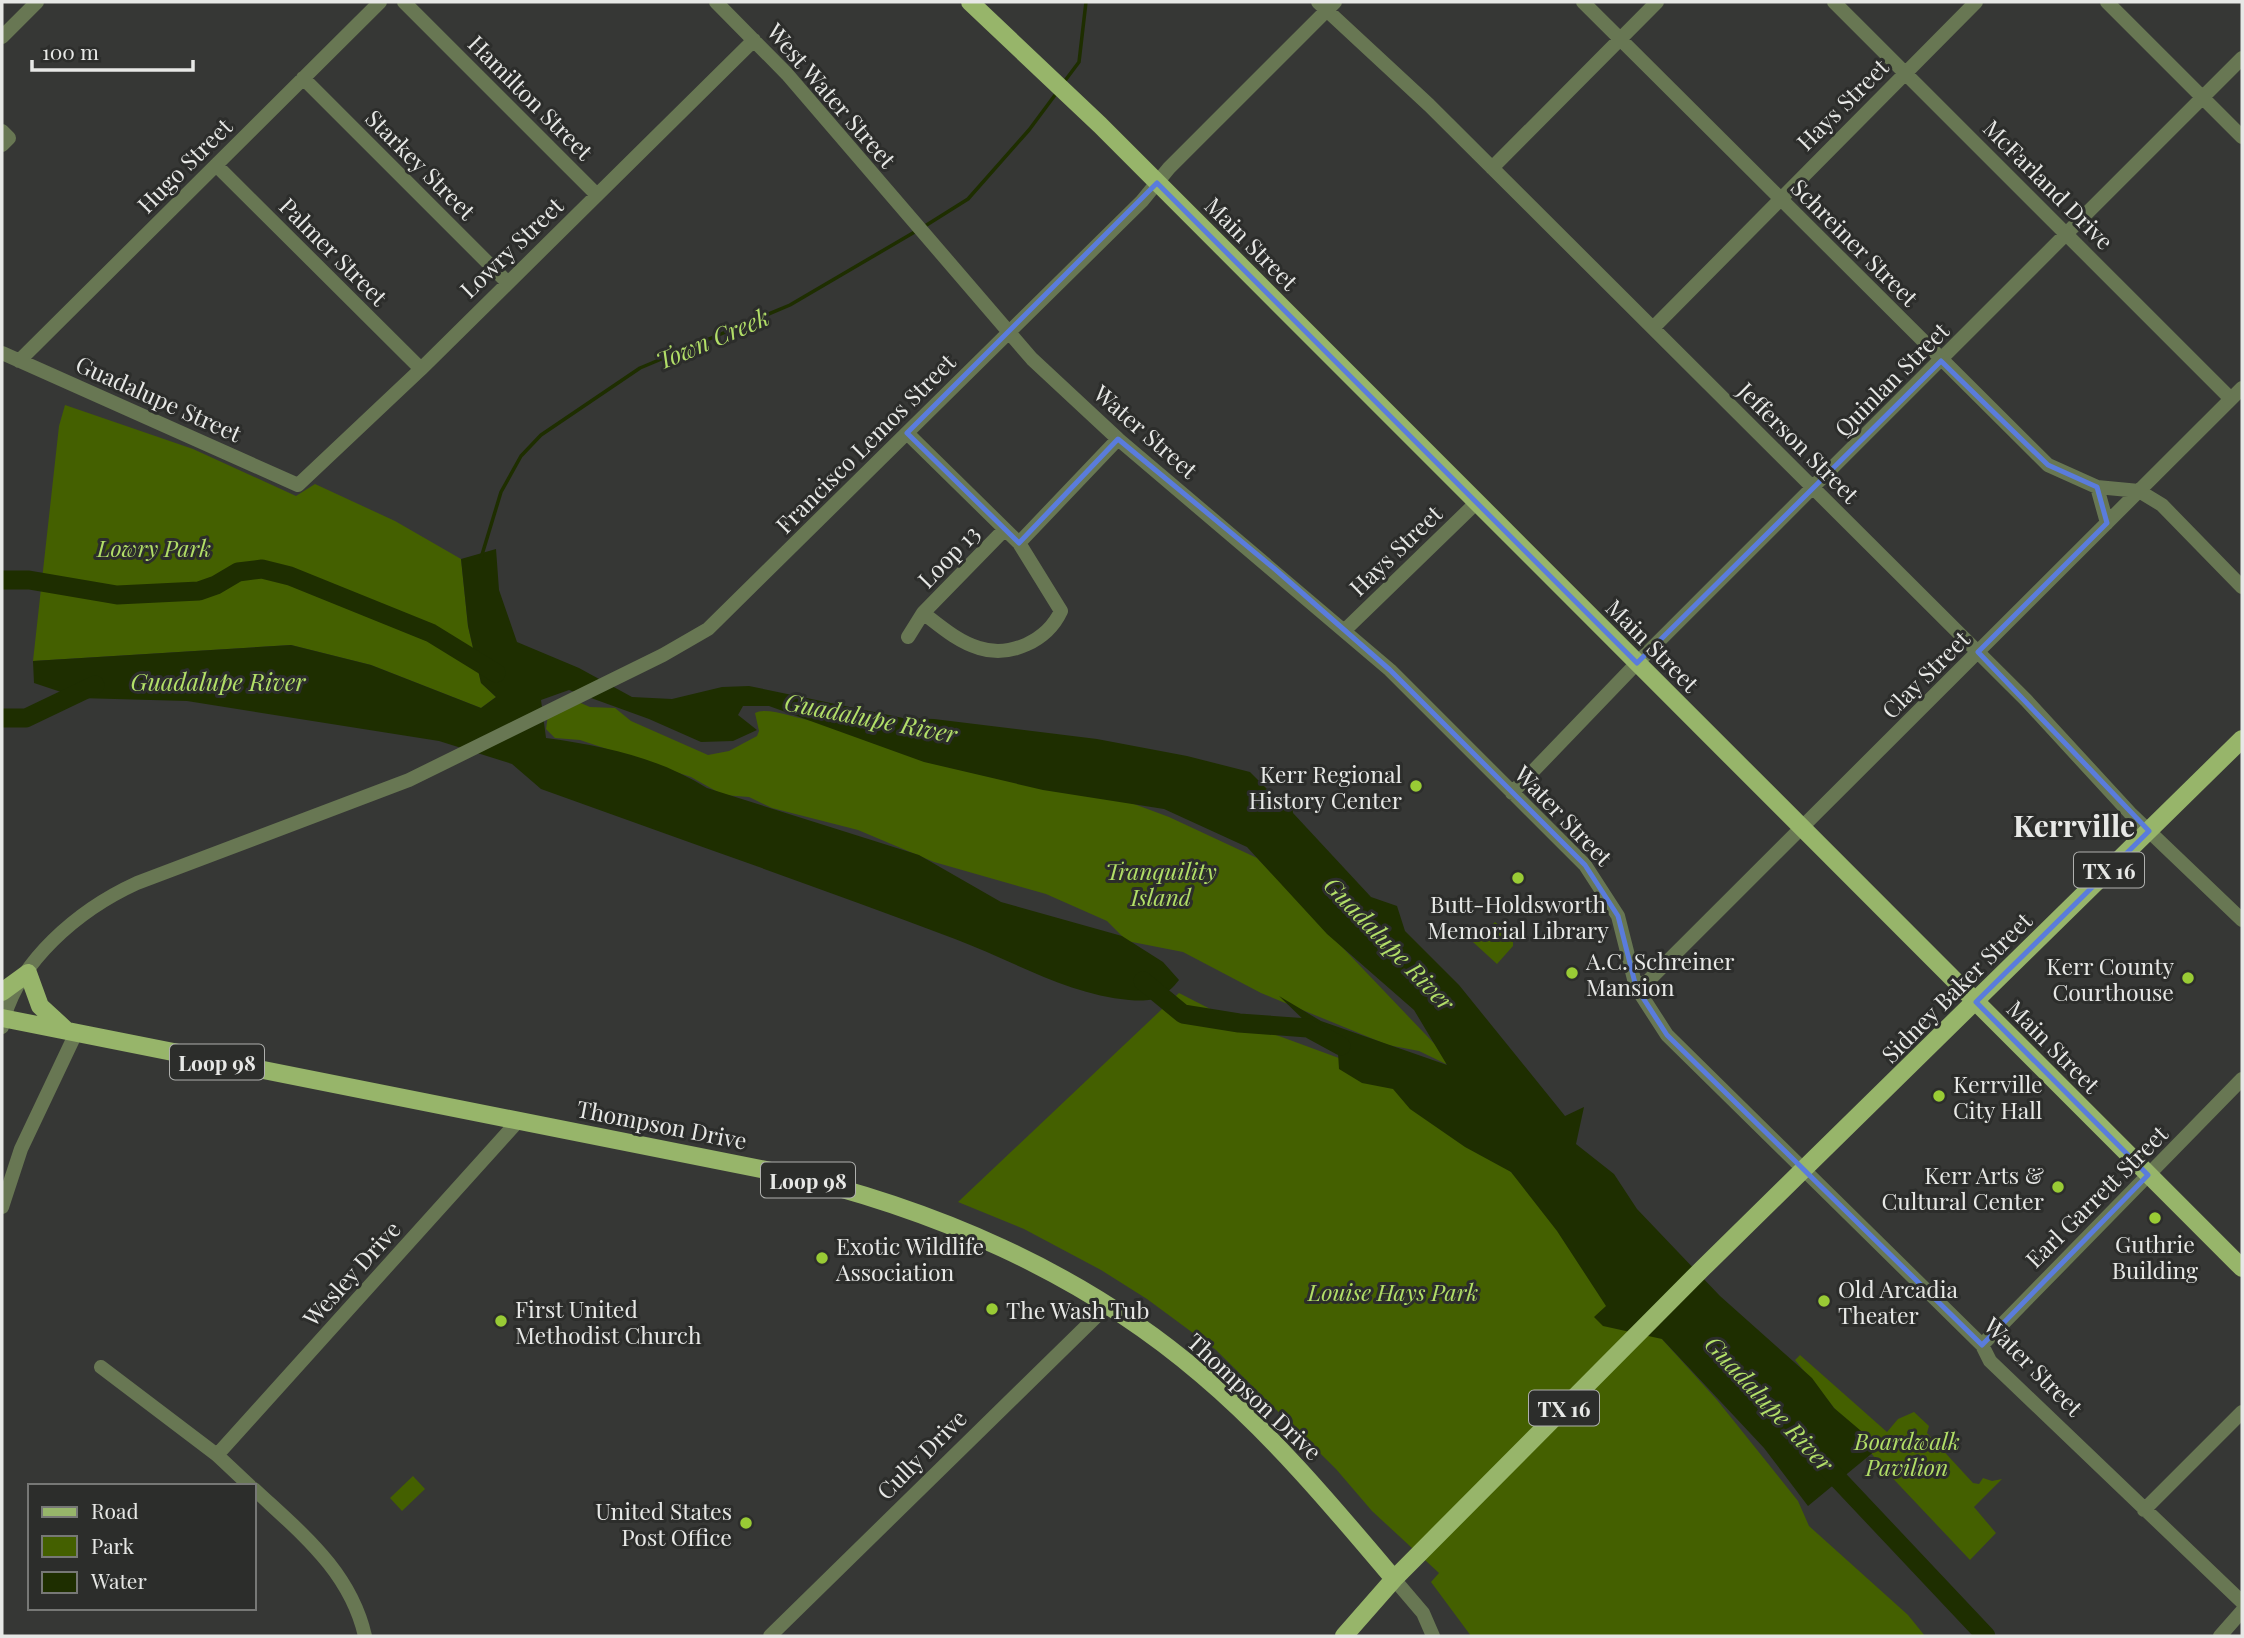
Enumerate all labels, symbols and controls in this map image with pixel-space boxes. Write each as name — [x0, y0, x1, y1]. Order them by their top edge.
street label: West Water Street — [760, 15, 904, 174]
scale bar — [32, 28, 192, 72]
street label: Hamilton Street — [462, 28, 601, 167]
text: 100 m — [42, 37, 99, 65]
street label: Hays Street — [1789, 51, 1895, 157]
street label: Starkey Street — [359, 102, 483, 226]
street label: Hugo Street — [130, 110, 239, 219]
street label: McFarland Drive — [1977, 112, 2121, 256]
street label: Schreiner Street — [1785, 172, 1926, 313]
street label: Lowry Street — [453, 189, 570, 304]
street label: Palmer Street — [273, 190, 395, 312]
street label: Main Street — [1199, 190, 1306, 297]
water label: Town Creek — [651, 300, 773, 376]
street label: Quinlan Street — [1827, 314, 1956, 443]
street label: Francisco Lemos Street — [768, 346, 962, 540]
street label: Guadalupe Street — [71, 348, 247, 449]
street label: Jefferson Street — [1731, 374, 1867, 510]
street label: Water Street — [1087, 377, 1205, 485]
street label: Hays Street — [1342, 497, 1449, 602]
street label: Loop 13 — [910, 518, 986, 594]
park label: Lowry Park — [96, 532, 211, 563]
street label: Main Street — [1600, 592, 1707, 699]
street label: Clay Street — [1874, 623, 1976, 725]
water label: Guadalupe River — [131, 665, 306, 697]
water label: Guadalupe River — [782, 685, 961, 750]
street label: Water Street — [1508, 757, 1620, 872]
place label: Kerr Regional History Center — [1249, 758, 1402, 815]
marker: Kerr Regional History Center — [1408, 778, 1424, 794]
district label: Kerrville — [2013, 805, 2135, 845]
road number: TX 16 — [2074, 852, 2144, 888]
park label: Tranquility Island — [1105, 855, 1217, 912]
water label: Guadalupe River — [1318, 869, 1463, 1018]
marker: Butt-Holdsworth Memorial Library — [1510, 870, 1526, 886]
place label: Butt-Holdsworth Memorial Library — [1427, 888, 1609, 945]
street label: Sidney Baker Street — [1874, 904, 2039, 1069]
place label: A.C. Schreiner Mansion — [1585, 945, 1735, 1002]
place label: Kerr County Courthouse — [2046, 950, 2174, 1007]
marker: A.C. Schreiner Mansion — [1564, 965, 1580, 981]
marker: Kerr County Courthouse — [2180, 970, 2196, 986]
street label: Main Street — [2001, 993, 2108, 1100]
road number: Loop 98 — [170, 1044, 264, 1080]
place label: Kerrville City Hall — [1953, 1068, 2043, 1125]
marker: Kerrville City Hall — [1931, 1088, 1947, 1104]
street label: Thompson Drive — [574, 1092, 750, 1156]
street label: Earl Garrett Street — [2018, 1118, 2174, 1274]
place label: Kerr Arts & Cultural Center — [1882, 1159, 2044, 1216]
road number: Loop 98 — [761, 1162, 855, 1198]
marker: Kerr Arts & Cultural Center — [2050, 1179, 2066, 1195]
marker: Guthrie Building — [2147, 1210, 2163, 1226]
street label: Wesley Drive — [295, 1214, 407, 1333]
place label: Guthrie Building — [2112, 1228, 2198, 1285]
place label: Exotic Wildlife Association — [835, 1230, 984, 1287]
marker: Exotic Wildlife Association — [814, 1250, 830, 1266]
place label: Old Arcadia Theater — [1838, 1273, 1958, 1330]
park label: Louise Hays Park — [1307, 1276, 1478, 1307]
place label: First United Methodist Church — [515, 1293, 702, 1350]
marker: Old Arcadia Theater — [1816, 1293, 1832, 1309]
place label: The Wash Tub — [1006, 1294, 1149, 1325]
marker: The Wash Tub — [984, 1301, 1000, 1317]
street label: Water Street — [1977, 1309, 2091, 1423]
marker: First United Methodist Church — [493, 1313, 509, 1329]
street label: Thompson Drive — [1181, 1326, 1329, 1466]
water label: Guadalupe River — [1699, 1328, 1842, 1478]
road number: TX 16 — [1529, 1390, 1599, 1426]
street label: Cully Drive — [869, 1402, 973, 1506]
park label: Boardwalk Pavilion — [1853, 1425, 1960, 1482]
legend — [28, 1484, 256, 1610]
place label: United States Post Office — [595, 1495, 732, 1552]
text: Road — [91, 1496, 139, 1524]
marker: United States Post Office — [738, 1515, 754, 1531]
text: Park — [91, 1531, 135, 1559]
text: Water — [90, 1566, 147, 1594]

